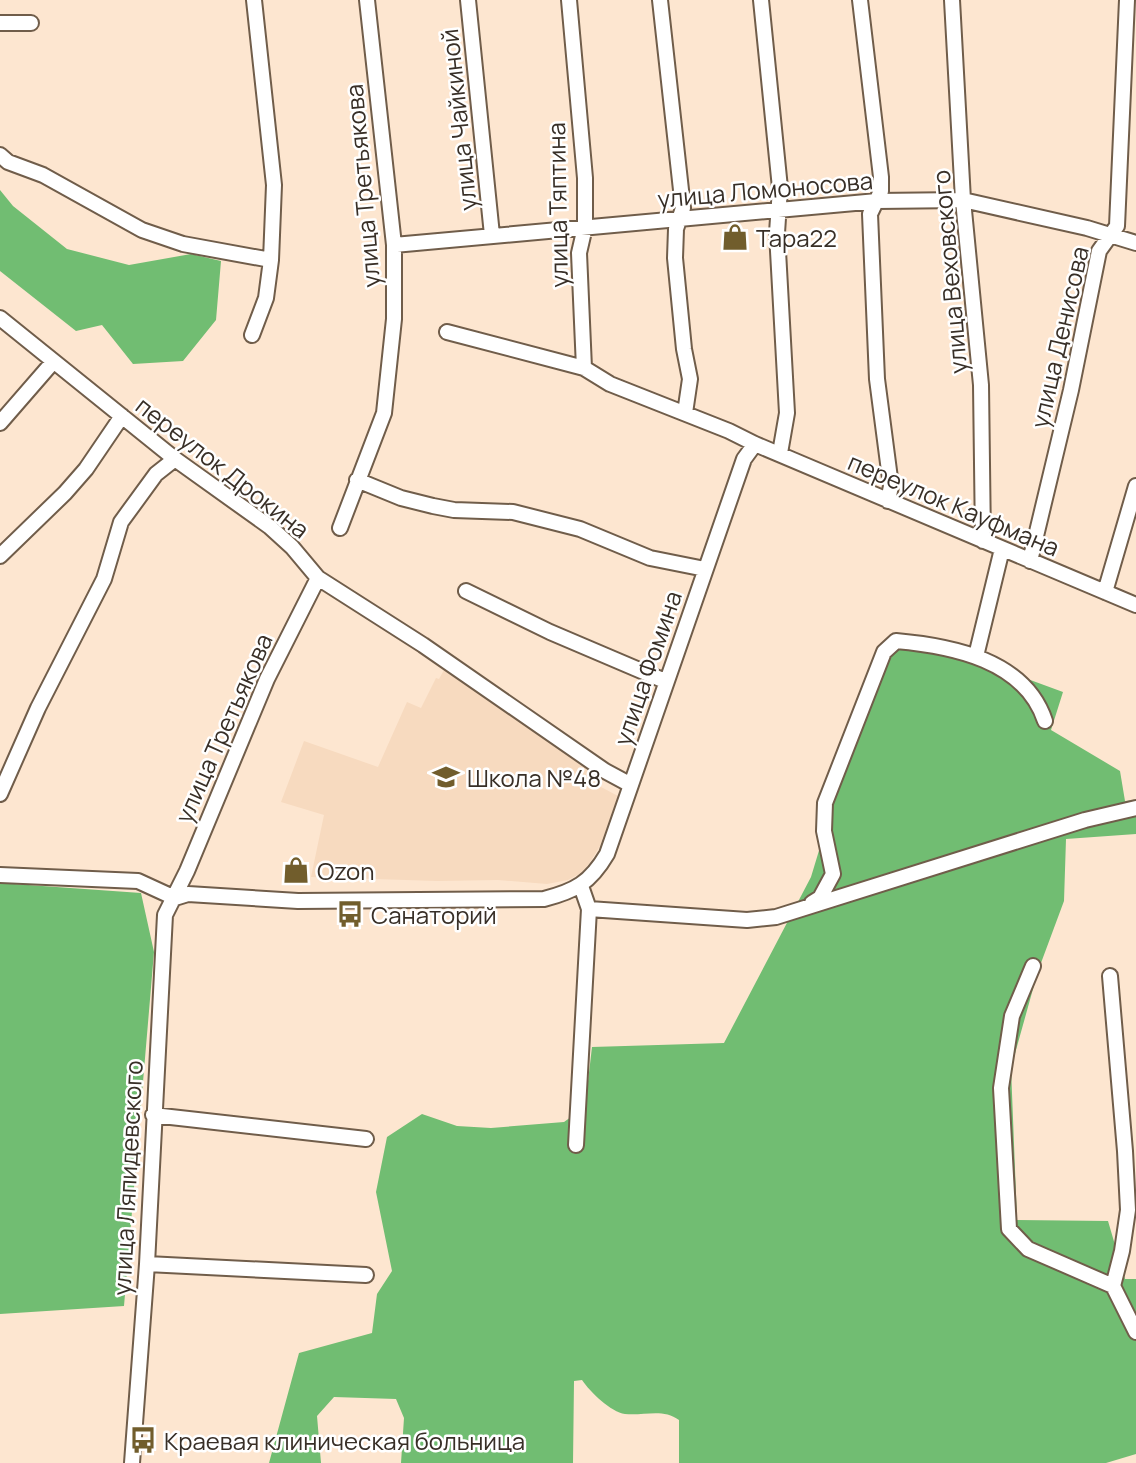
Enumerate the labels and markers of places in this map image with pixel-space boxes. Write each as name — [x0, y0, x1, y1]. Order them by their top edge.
place label: Тара22 — [756, 221, 837, 254]
shop icon: Тара22 — [720, 222, 750, 252]
place label: Школа №48 — [467, 761, 601, 794]
school or university icon: Школа №48 — [431, 762, 461, 792]
place label: Ozon — [317, 854, 375, 887]
shop icon: Ozon — [281, 855, 311, 885]
place label: Санаторий — [371, 898, 497, 931]
bus stop icon: Санаторий — [335, 899, 365, 929]
place label: Краевая клиническая больница — [164, 1424, 525, 1457]
bus stop icon: Краевая клиническая больница — [128, 1425, 158, 1455]

